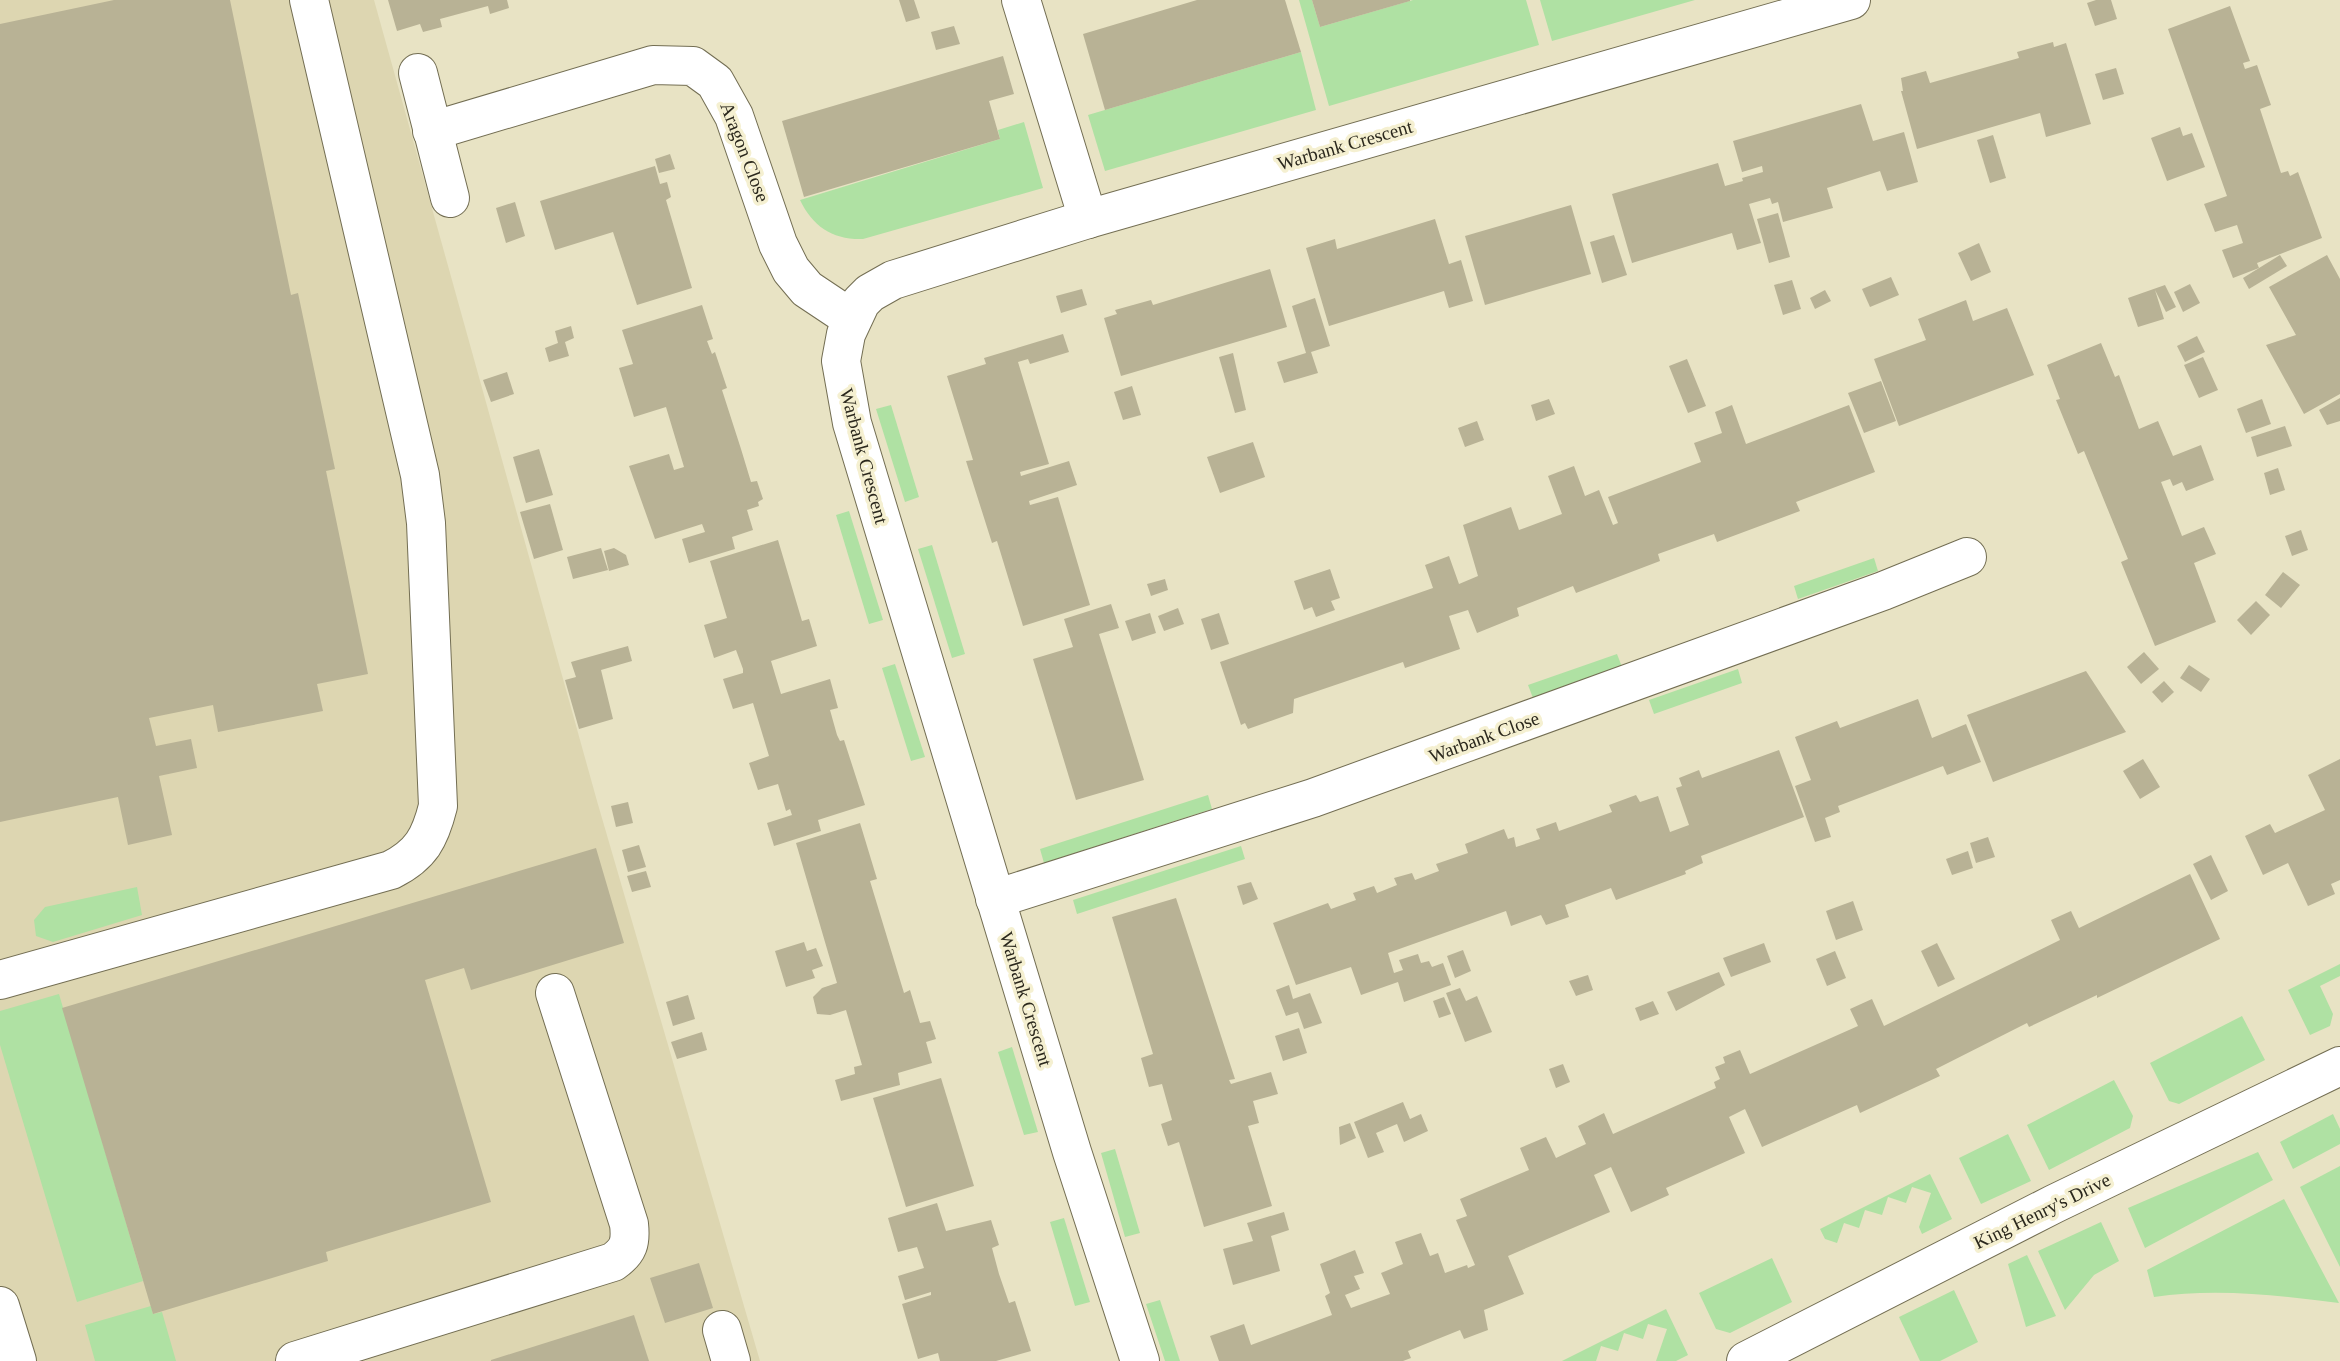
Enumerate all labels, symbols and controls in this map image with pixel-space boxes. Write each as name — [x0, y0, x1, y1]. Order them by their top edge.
street label: Aragon Close — [716, 99, 774, 205]
street label: Warbank Crescent — [1275, 116, 1416, 174]
street label: Warbank Crescent — [836, 386, 892, 527]
street label: Warbank Close — [1426, 707, 1542, 767]
street label: Warbank Crescent — [996, 929, 1057, 1069]
street label: King Henry's Drive — [1970, 1169, 2114, 1253]

